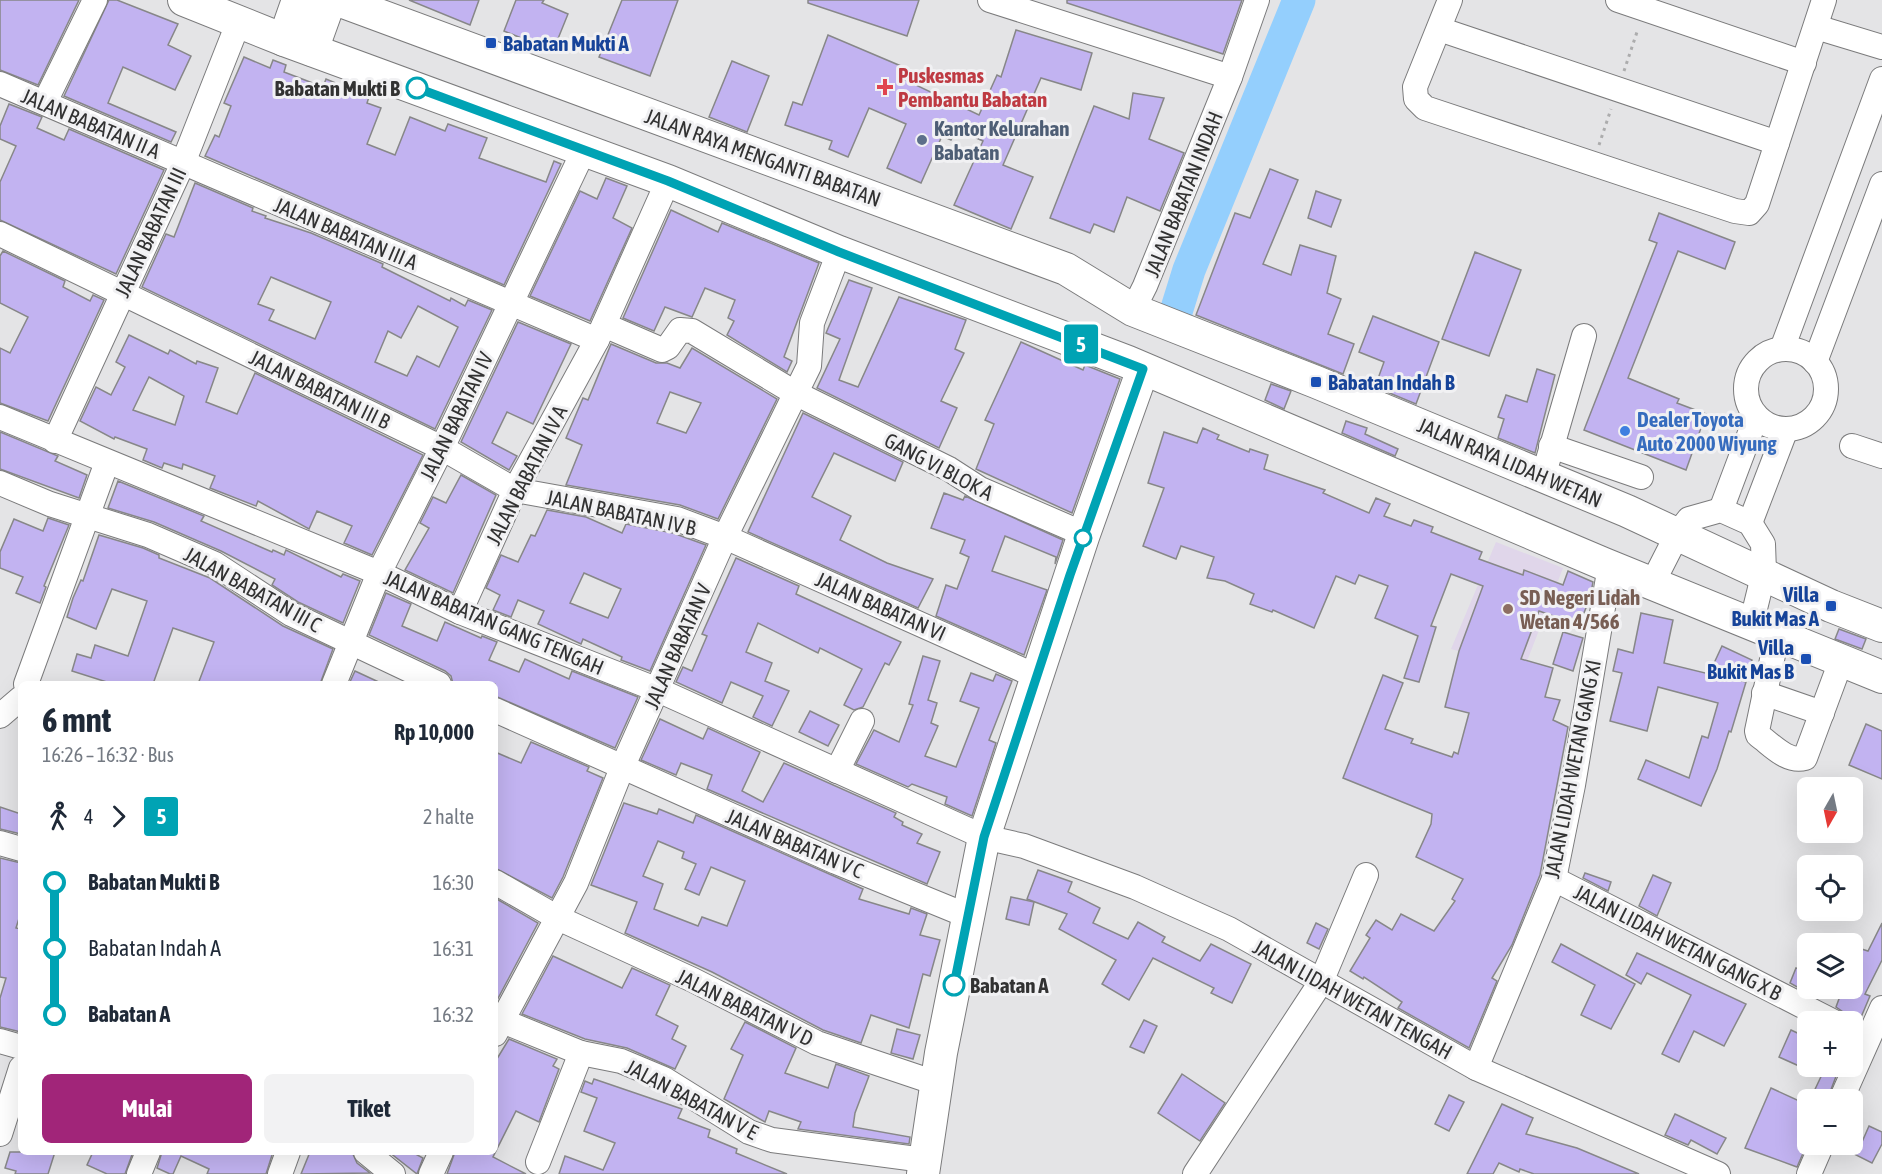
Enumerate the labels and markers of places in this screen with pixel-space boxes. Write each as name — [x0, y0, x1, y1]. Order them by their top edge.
place label: Babatan Mukti A — [503, 31, 630, 55]
marker: Babatan Mukti A — [484, 36, 498, 50]
place label: Puskesmas Pembantu Babatan — [898, 63, 1047, 111]
place label: Babatan Mukti B — [275, 76, 400, 100]
marker: Babatan Mukti B — [406, 77, 428, 99]
marker: Puskesmas Pembantu Babatan — [876, 78, 894, 96]
place label: Kantor Kelurahan Babatan — [934, 116, 1069, 164]
marker: Kantor Kelurahan Babatan — [915, 133, 929, 147]
place label: Babatan Indah B — [1328, 370, 1455, 394]
marker: Babatan Indah B — [1309, 375, 1323, 389]
place label: Dealer Toyota Auto 2000 Wiyung — [1636, 407, 1777, 455]
marker: Dealer Toyota Auto 2000 Wiyung — [1618, 424, 1632, 438]
unlabelled marker — [1074, 529, 1092, 547]
place label: Villa Bukit Mas A — [1732, 582, 1820, 630]
place label: SD Negeri Lidah Wetan 4/566 — [1519, 585, 1640, 633]
marker: Villa Bukit Mas A — [1824, 599, 1838, 613]
marker: SD Negeri Lidah Wetan 4/566 — [1501, 602, 1515, 616]
place label: Villa Bukit Mas B — [1707, 635, 1794, 683]
marker: Villa Bukit Mas B — [1799, 652, 1813, 666]
place label: Babatan A — [970, 973, 1049, 997]
marker: Babatan A — [943, 974, 965, 996]

